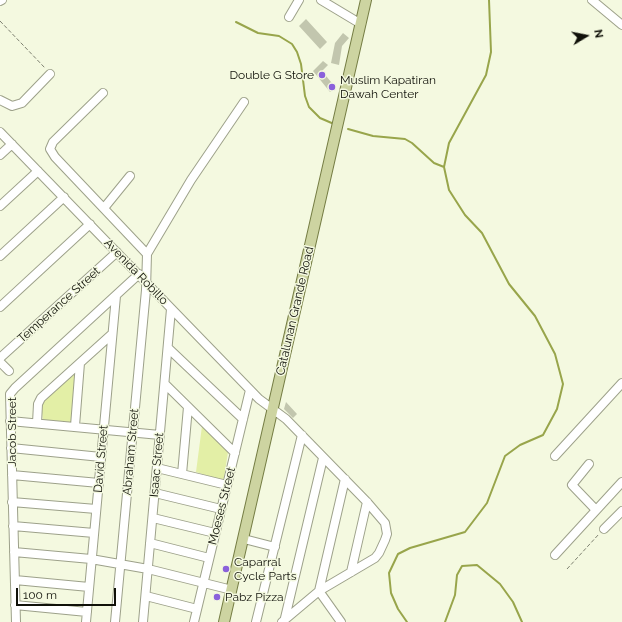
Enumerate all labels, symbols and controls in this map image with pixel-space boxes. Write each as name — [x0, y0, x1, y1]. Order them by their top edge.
north arrow — [566, 16, 606, 56]
text: N — [591, 29, 605, 39]
place label: Double G Store — [229, 68, 314, 82]
marker: Double G Store — [317, 70, 327, 80]
place label: Muslim Kapatiran Dawah Center — [340, 73, 436, 101]
marker: Muslim Kapatiran Dawah Center — [327, 82, 337, 92]
street label: Avenida Robillo — [101, 236, 171, 308]
street label: Catalunan Grande Road — [273, 245, 317, 377]
street label: Temperance Street — [15, 264, 103, 346]
street label: Jacob Street — [5, 397, 19, 467]
street label: Abraham Street — [120, 408, 142, 496]
street label: David Street — [91, 425, 111, 493]
street label: Isaac Street — [147, 432, 167, 498]
street label: Moeses Street — [205, 466, 239, 546]
place label: Caparral Cycle Parts — [234, 555, 296, 583]
marker: Caparral Cycle Parts — [221, 564, 231, 574]
scale bar — [18, 580, 118, 606]
text: 100 m — [23, 588, 57, 602]
place label: Pabz Pizza — [225, 590, 284, 604]
marker: Pabz Pizza — [212, 592, 222, 602]

